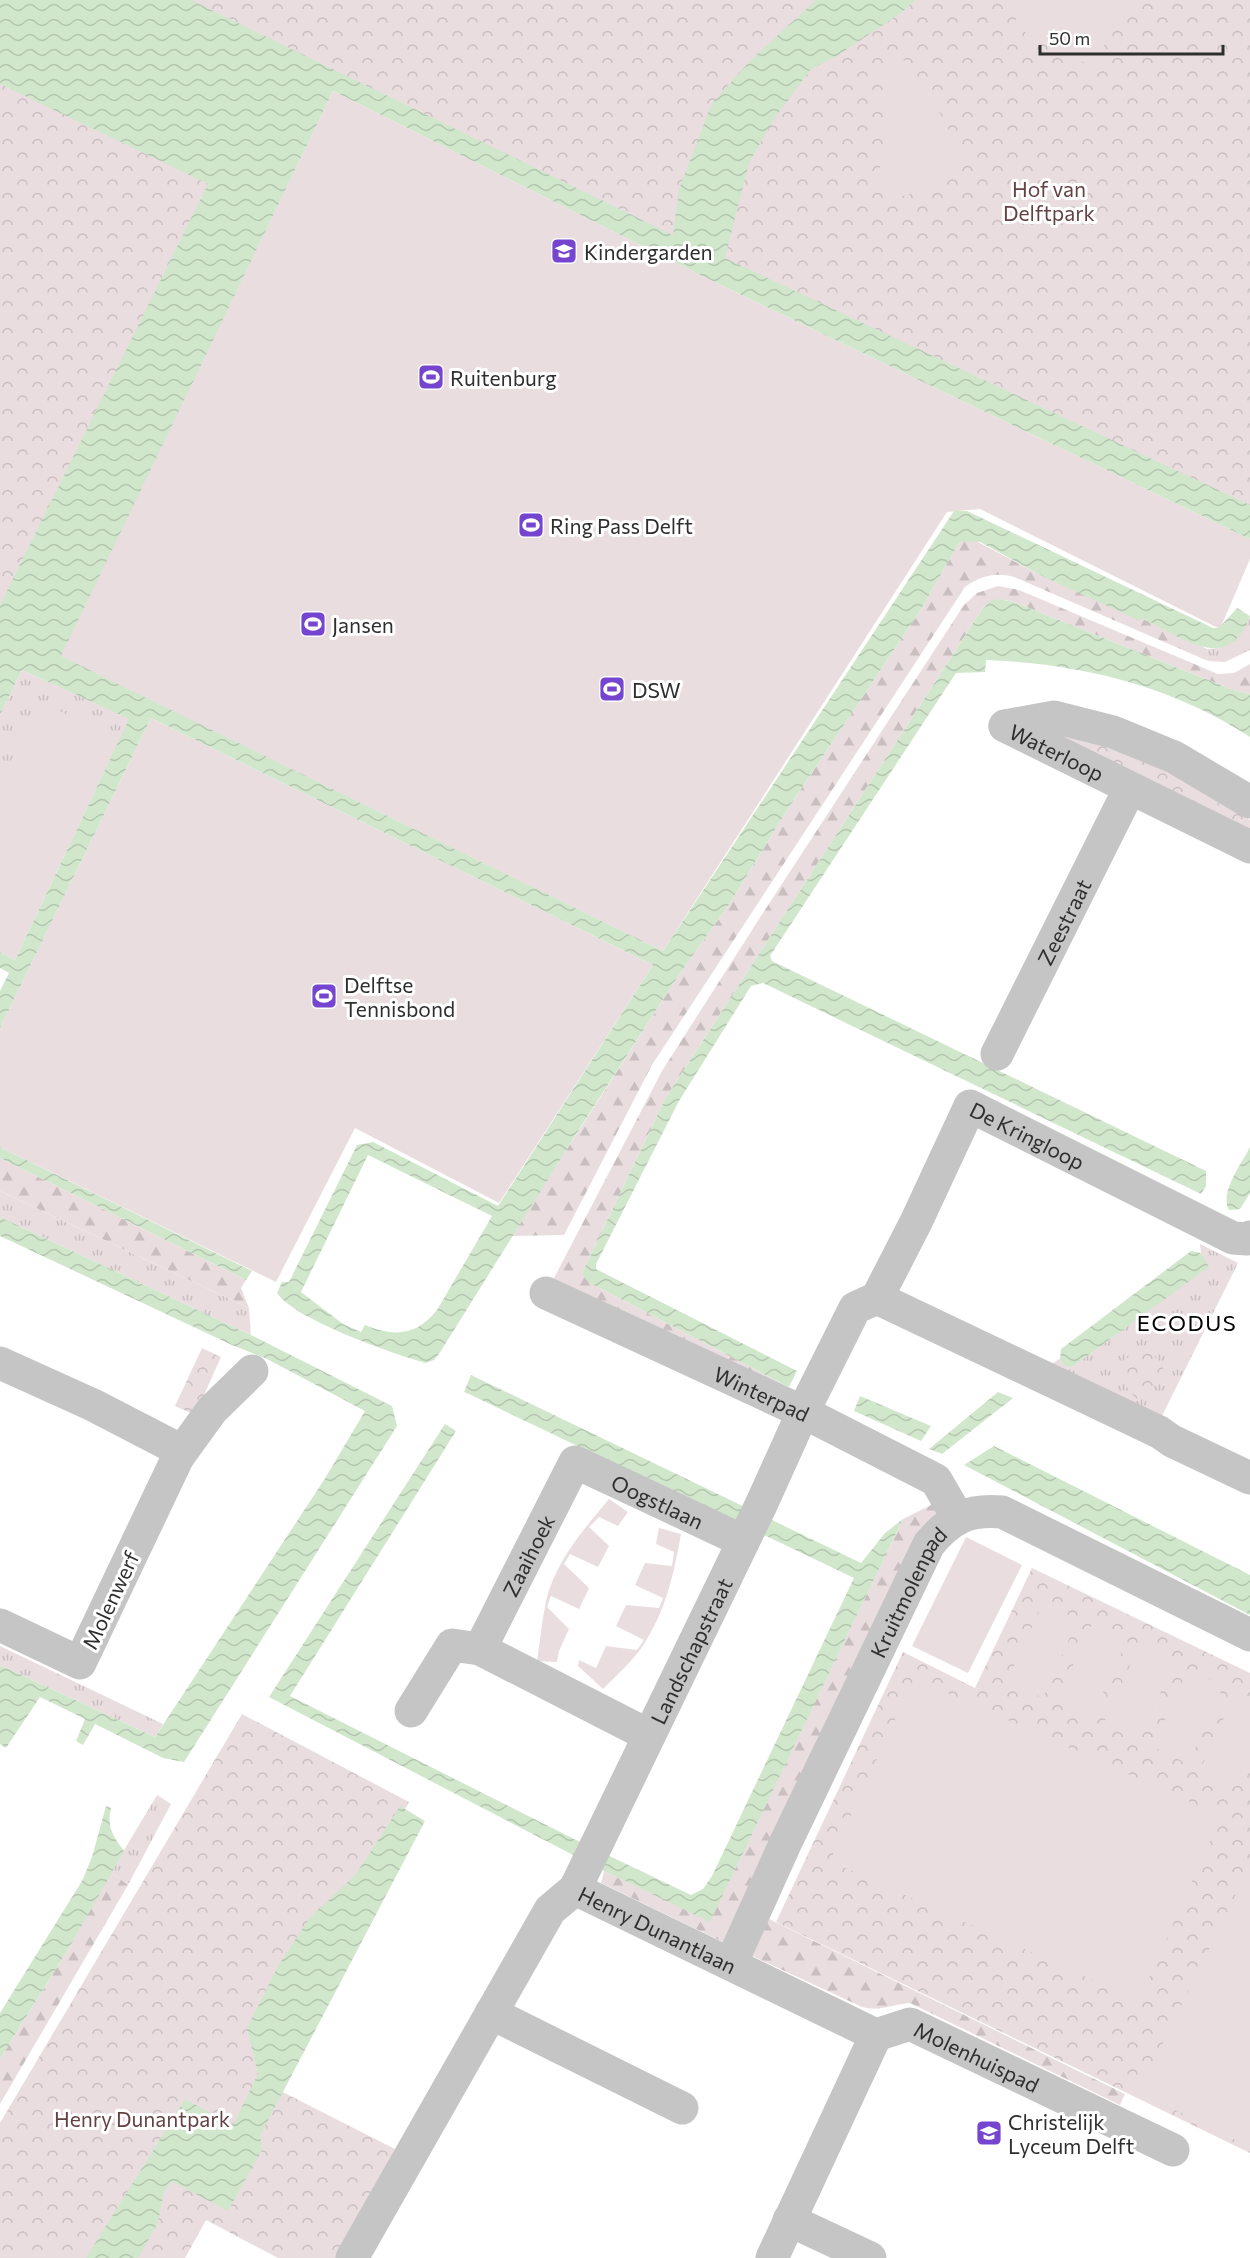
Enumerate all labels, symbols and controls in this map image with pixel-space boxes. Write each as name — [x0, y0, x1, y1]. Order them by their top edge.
scale bar — [1040, 18, 1223, 56]
text: 50 m — [1049, 27, 1090, 49]
park label: Hof van Delftpark — [1003, 176, 1095, 225]
school or university icon: Kindergarden — [549, 236, 579, 266]
place label: Kindergarden — [584, 239, 713, 264]
sports icon: Ruitenburg — [416, 362, 446, 392]
place label: Ruitenburg — [450, 365, 557, 390]
sports icon: Ring Pass Delft — [516, 510, 546, 540]
place label: Ring Pass Delft — [550, 513, 693, 538]
sports icon: Jansen — [298, 609, 328, 639]
place label: Jansen — [332, 612, 394, 637]
sports icon: DSW — [597, 674, 627, 704]
place label: DSW — [632, 677, 681, 702]
street label: Waterloop — [1006, 718, 1108, 786]
street label: Zeestraat — [1031, 874, 1095, 969]
place label: Delftse Tennisbond — [344, 972, 455, 1021]
sports icon: Delftse Tennisbond — [309, 981, 339, 1011]
street label: De Kringloop — [966, 1096, 1089, 1174]
district label: ECODUS — [1137, 1309, 1237, 1336]
street label: Winterpad — [710, 1360, 814, 1426]
street label: Oogstlaan — [608, 1469, 708, 1533]
street label: Zaaihoek — [496, 1510, 559, 1600]
street label: Kruitmolenpad — [864, 1521, 951, 1661]
street label: Molenwerf — [76, 1547, 144, 1653]
street label: Landschapstraat — [645, 1573, 736, 1728]
street label: Henry Dunantlaan — [575, 1880, 741, 1978]
street label: Molenhuispad — [911, 2016, 1043, 2097]
park label: Henry Dunantpark — [54, 2106, 230, 2131]
place label: Christelijk Lyceum Delft — [1008, 2109, 1134, 2158]
school or university icon: Christelijk Lyceum Delft — [974, 2118, 1004, 2148]

